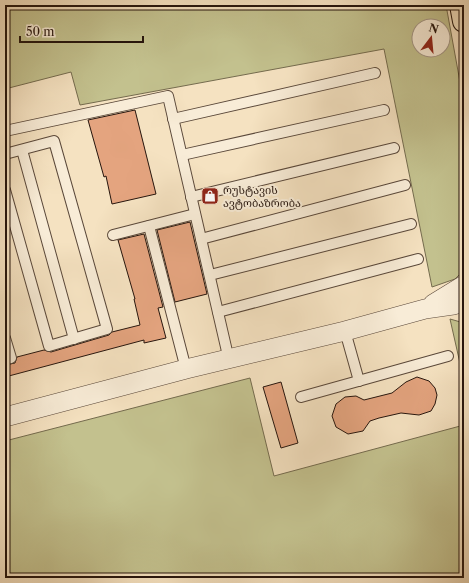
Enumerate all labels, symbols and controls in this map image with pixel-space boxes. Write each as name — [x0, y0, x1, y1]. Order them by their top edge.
scale bar — [20, 18, 143, 44]
north arrow — [411, 18, 451, 58]
text: N — [427, 20, 441, 37]
text: 50 m — [26, 24, 55, 39]
place label: რუსტავის ავტობაზრობა — [223, 183, 301, 210]
shop icon: რუსტავის ავტობაზრობა — [200, 186, 220, 206]

